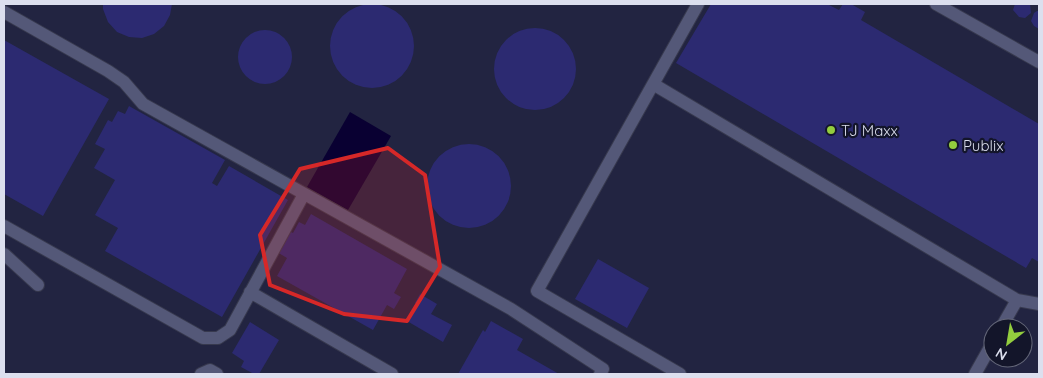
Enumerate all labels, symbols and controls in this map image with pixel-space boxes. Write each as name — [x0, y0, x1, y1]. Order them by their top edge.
place label: TJ Maxx — [841, 121, 898, 140]
marker: TJ Maxx — [825, 124, 837, 136]
place label: Publix — [963, 136, 1003, 155]
marker: Publix — [947, 139, 959, 151]
north arrow — [983, 318, 1033, 368]
text: N — [992, 344, 1010, 365]

